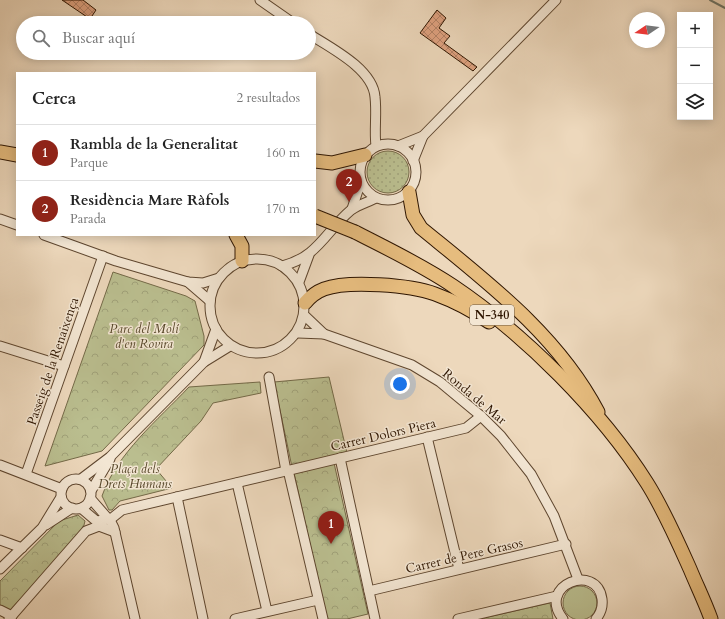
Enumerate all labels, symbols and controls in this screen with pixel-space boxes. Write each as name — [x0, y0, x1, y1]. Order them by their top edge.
north arrow — [629, 12, 665, 48]
map controls — [677, 12, 713, 120]
button: + — [677, 12, 713, 48]
search box — [16, 16, 316, 60]
icon: search — [30, 27, 52, 49]
text: Buscar aquí — [62, 28, 135, 48]
button: − — [677, 48, 713, 84]
button: layers — [677, 84, 713, 120]
text: Cerca — [32, 87, 76, 110]
text: 2 resultados — [236, 89, 300, 107]
text: Rambla de la Generalitat — [70, 134, 238, 154]
text: 1 — [42, 144, 48, 162]
text: 160 m — [266, 144, 300, 162]
text: Parque — [70, 154, 108, 172]
pin: 2 — [336, 169, 362, 202]
text: Residència Mare Ràfols — [70, 190, 229, 210]
text: 2 — [42, 200, 48, 218]
text: 170 m — [266, 200, 300, 218]
text: Parada — [70, 210, 106, 228]
street label: Passeig de la Renaixença — [23, 295, 83, 428]
road number: N-340 — [470, 305, 514, 325]
park label: Parc del Molí d'en Rovira — [109, 320, 180, 353]
street label: Ronda de Mar — [439, 365, 510, 429]
your location — [390, 374, 410, 394]
street label: Carrer Dolors Piera — [329, 414, 438, 456]
park label: Plaça dels Drets Humans — [98, 460, 173, 493]
pin: 1 — [318, 511, 344, 544]
street label: Carrer de Pere Grasos — [404, 534, 525, 578]

